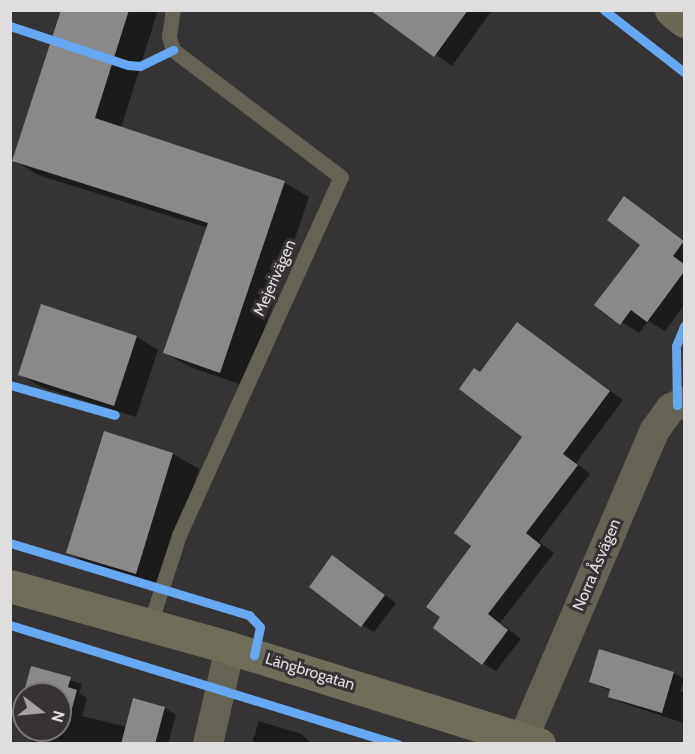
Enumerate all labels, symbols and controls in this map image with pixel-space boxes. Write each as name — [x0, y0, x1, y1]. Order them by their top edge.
street label: Mejerivägen — [250, 237, 300, 319]
street label: Norra Åsvägen — [569, 516, 625, 614]
street label: Längbrogatan — [263, 649, 357, 695]
north arrow — [12, 682, 72, 742]
text: N — [47, 708, 69, 725]

